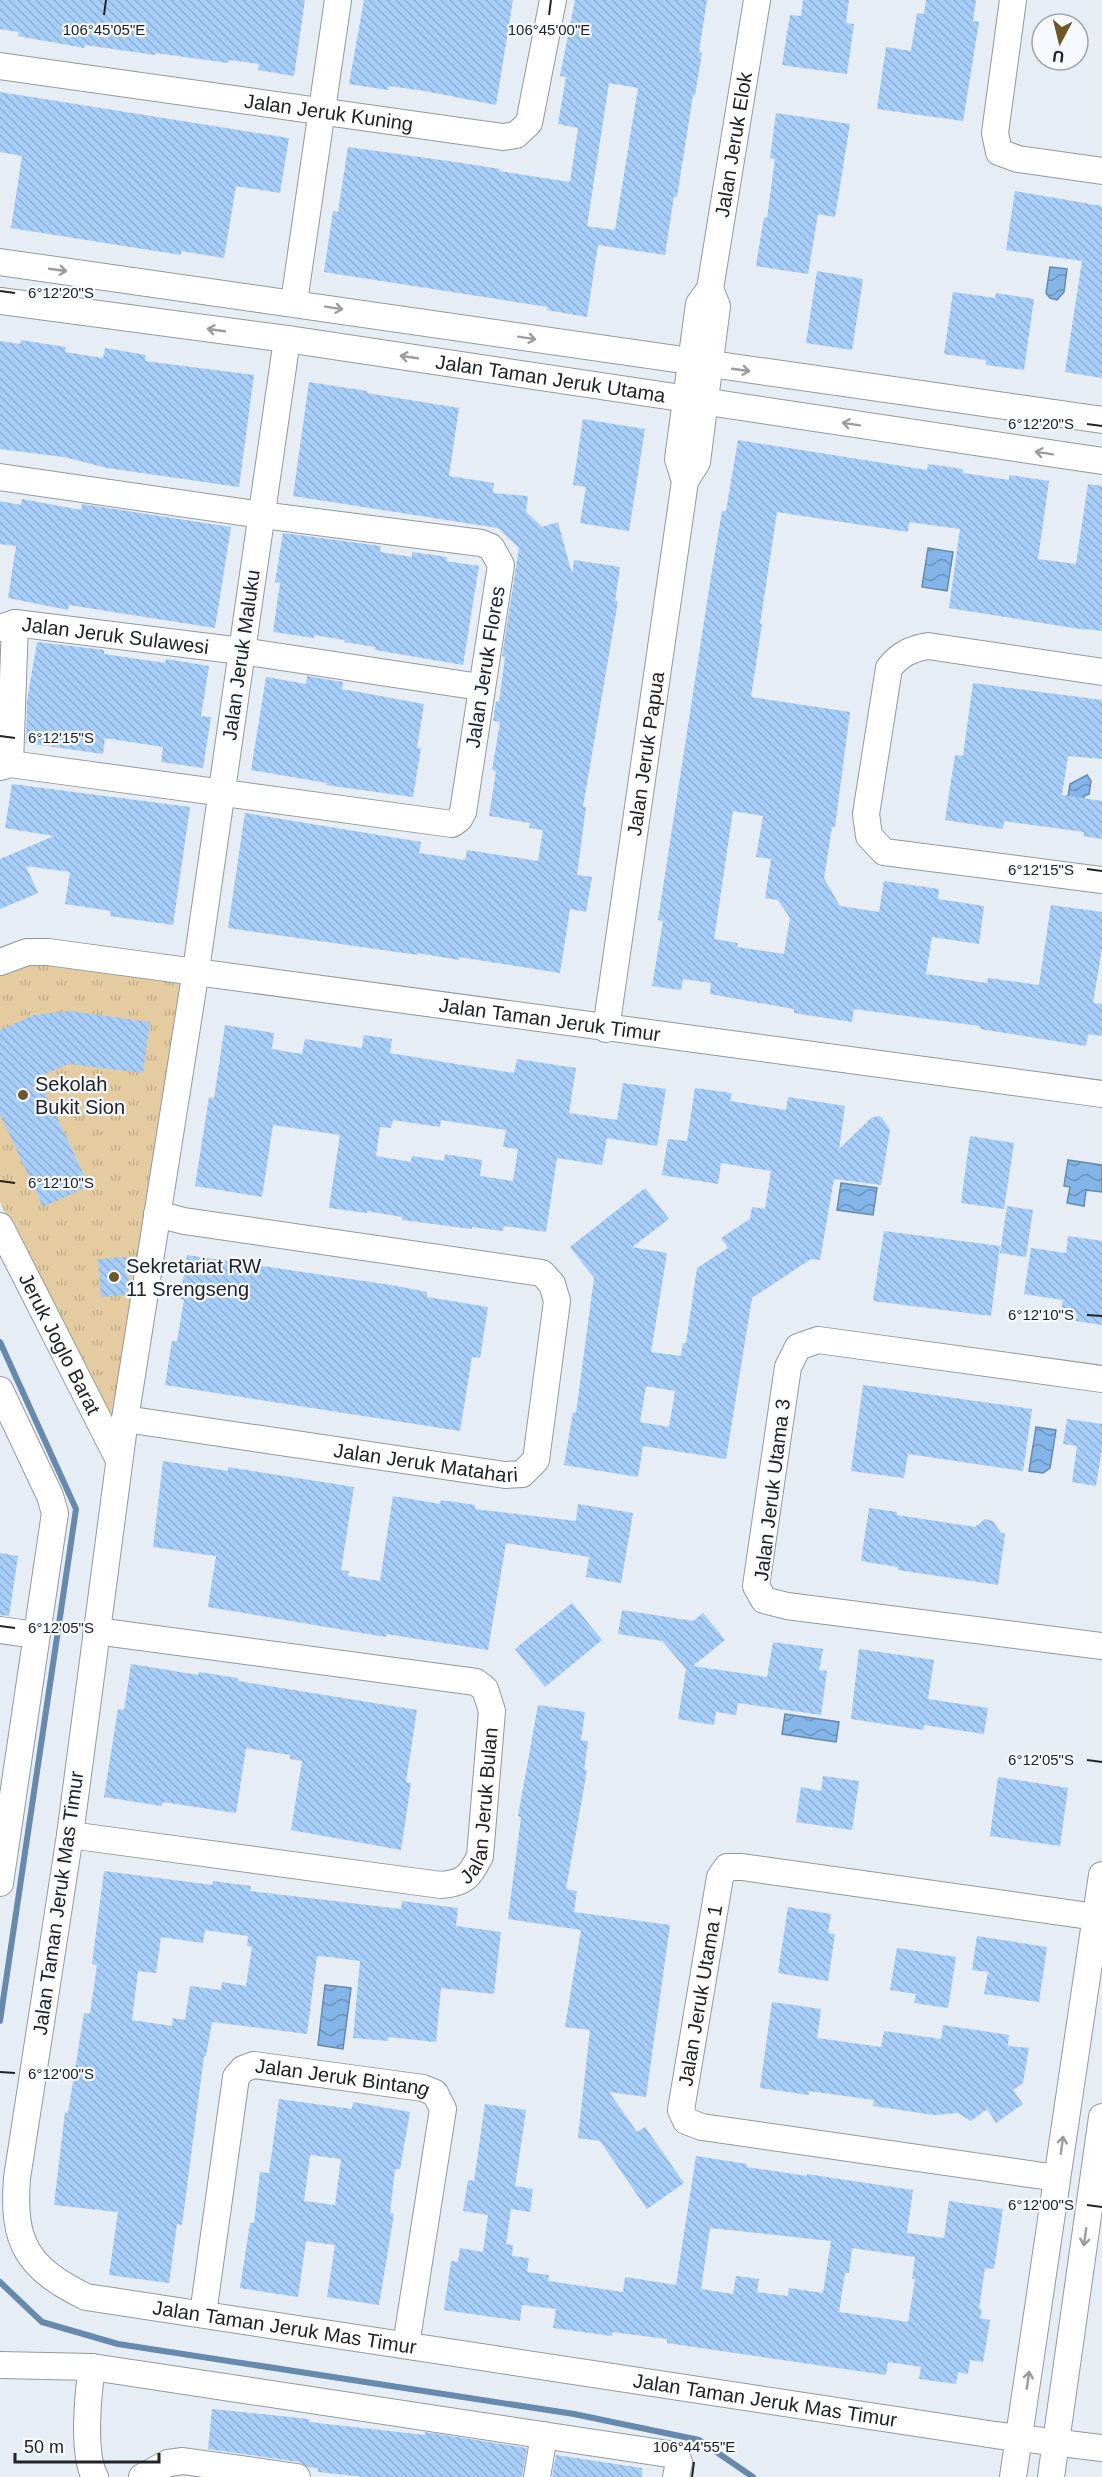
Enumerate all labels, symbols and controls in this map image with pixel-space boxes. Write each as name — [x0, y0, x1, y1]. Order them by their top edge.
north arrow — [1030, 12, 1090, 72]
text: 106°45'05"E — [63, 21, 145, 38]
text: 106°45'00"E — [508, 21, 590, 38]
text: U — [1051, 47, 1065, 66]
street label: Jalan Jeruk Elok — [711, 69, 756, 219]
street label: Jalan Jeruk Kuning — [243, 90, 415, 135]
one-way arrow — [48, 264, 67, 275]
text: 6°12'20"S — [28, 284, 94, 301]
one-way arrow — [324, 303, 344, 314]
one-way arrow — [207, 324, 227, 335]
one-way arrow — [517, 332, 536, 343]
street label: Jalan Taman Jeruk Utama — [434, 350, 668, 407]
one-way arrow — [400, 352, 420, 363]
one-way arrow — [730, 364, 750, 375]
text: 6°12'20"S — [1008, 415, 1074, 432]
one-way arrow — [842, 418, 862, 429]
one-way arrow — [1035, 447, 1055, 458]
street label: Jalan Jeruk Maluku — [218, 568, 264, 742]
street label: Jalan Jeruk Flores — [461, 585, 509, 749]
street label: Jalan Jeruk Sulawesi — [21, 613, 210, 658]
street label: Jalan Jeruk Papua — [623, 669, 669, 837]
text: 6°12'15"S — [28, 729, 94, 746]
text: 6°12'15"S — [1008, 861, 1074, 878]
street label: Jalan Taman Jeruk Timur — [438, 994, 662, 1045]
place label: Sekolah Bukit Sion — [35, 1073, 125, 1118]
marker: Sekolah Bukit Sion — [16, 1088, 30, 1102]
text: 6°12'10"S — [28, 1174, 94, 1191]
place label: Sekretariat RW 11 Srengseng — [126, 1255, 261, 1300]
street label: Jeruk Joglo Barat — [15, 1269, 105, 1418]
marker: Sekretariat RW 11 Srengseng — [107, 1270, 121, 1284]
text: 6°12'10"S — [1008, 1306, 1074, 1323]
street label: Jalan Jeruk Utama 3 — [750, 1398, 794, 1582]
street label: Jalan Jeruk Matahari — [332, 1439, 518, 1486]
text: 6°12'05"S — [28, 1619, 94, 1636]
street label: Jalan Jeruk Bulan — [455, 1726, 502, 1888]
text: 6°12'05"S — [1008, 1751, 1074, 1768]
street label: Jalan Taman Jeruk Mas Timur — [29, 1769, 87, 2036]
street label: Jalan Jeruk Utama 1 — [674, 1903, 726, 2088]
street label: Jalan Jeruk Bintang — [254, 2054, 433, 2101]
text: 6°12'00"S — [28, 2065, 94, 2082]
one-way arrow — [1057, 2136, 1068, 2156]
text: 6°12'00"S — [1008, 2196, 1074, 2213]
one-way arrow — [1079, 2227, 1090, 2247]
street label: Jalan Taman Jeruk Mas Timur — [151, 2296, 418, 2358]
street label: Jalan Taman Jeruk Mas Timur — [632, 2369, 899, 2431]
one-way arrow — [1022, 2370, 1033, 2390]
scale bar — [15, 2426, 159, 2464]
text: 50 m — [24, 2437, 64, 2457]
text: 106°44'55"E — [653, 2438, 735, 2455]

